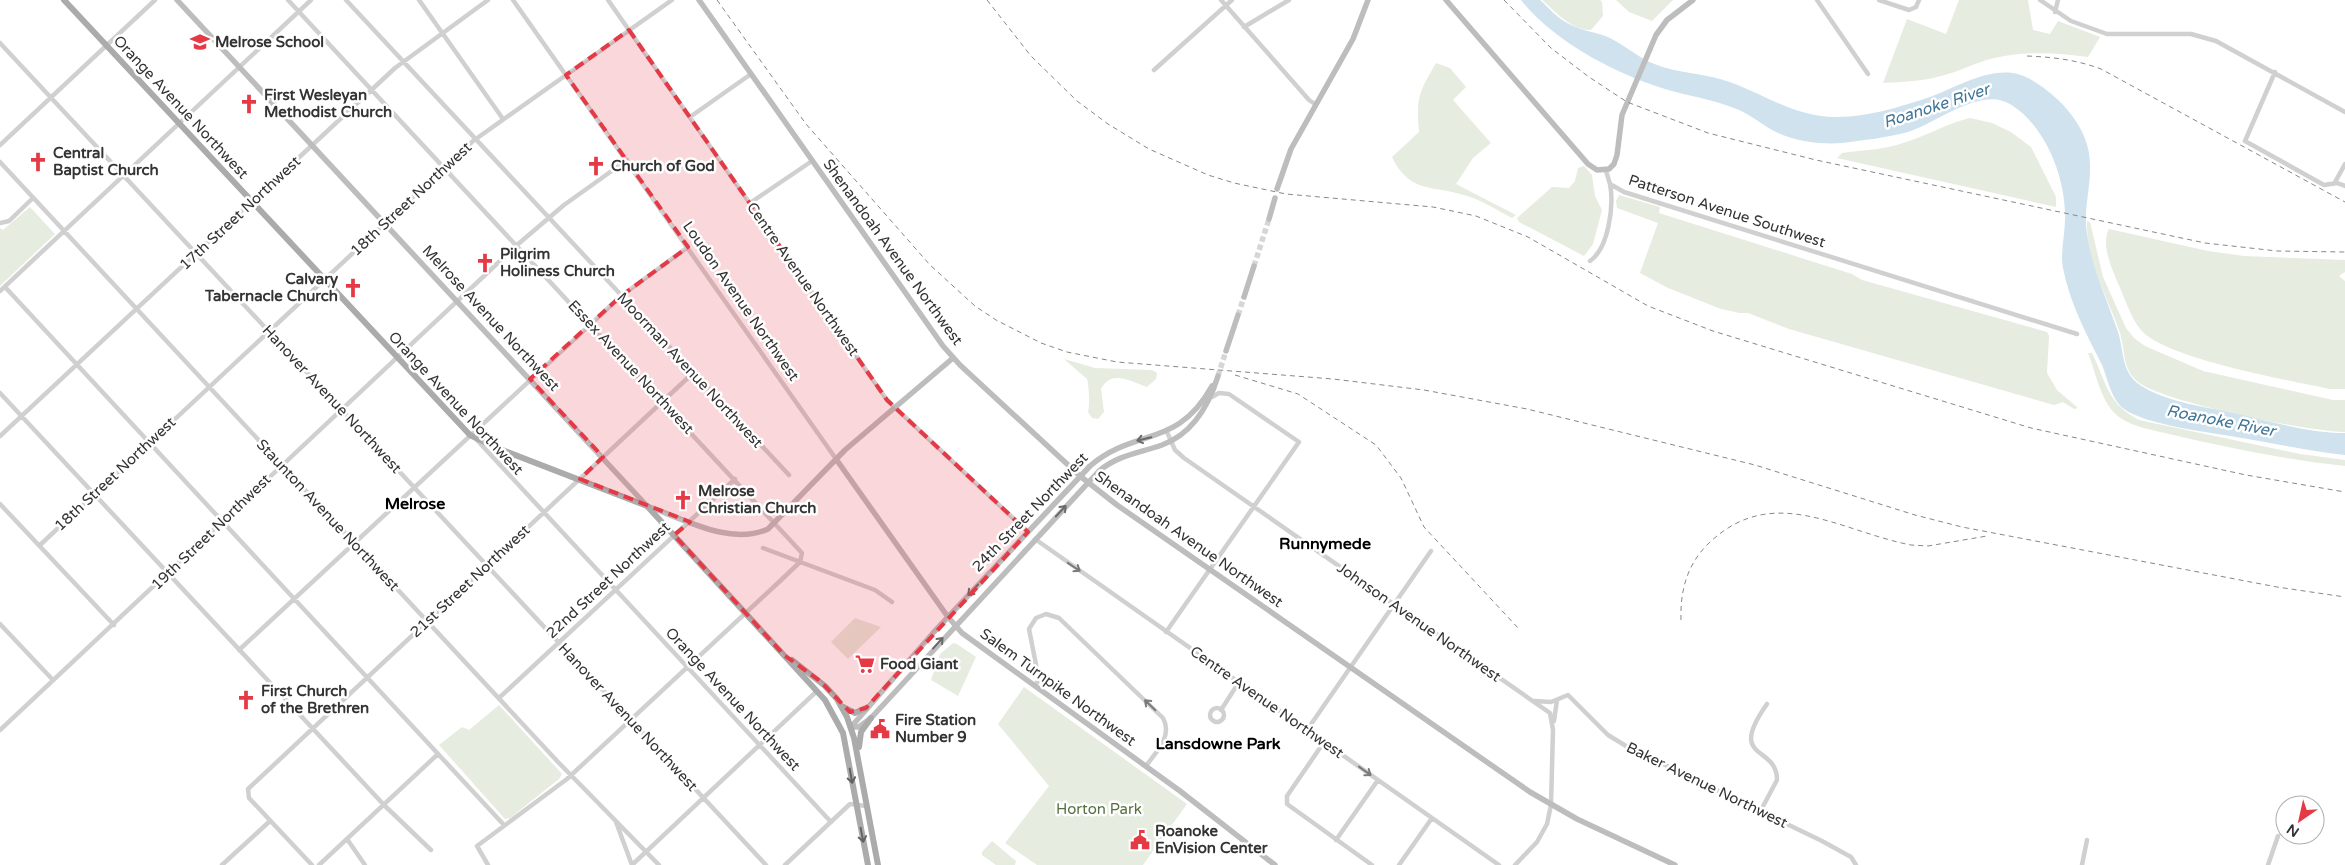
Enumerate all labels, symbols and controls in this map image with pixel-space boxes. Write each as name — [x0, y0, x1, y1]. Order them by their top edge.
school or university icon: Melrose School — [189, 31, 211, 53]
street label: Orange Avenue Northwest — [110, 32, 252, 183]
place label: Melrose School — [215, 33, 324, 51]
water label: Roanoke River — [1881, 79, 1994, 133]
place label: First Wesleyan Methodist Church — [264, 86, 392, 121]
church icon: First Wesleyan Methodist Church — [238, 93, 260, 115]
street label: 18th Street Northwest — [347, 138, 475, 260]
place label: Central Baptist Church — [53, 144, 159, 180]
church icon: Central Baptist Church — [27, 151, 49, 173]
street label: 17th Street Northwest — [176, 152, 304, 274]
church icon: Church of God — [585, 155, 607, 177]
street label: Shenandoah Avenue Northwest — [819, 155, 967, 349]
place label: Church of God — [611, 157, 715, 175]
street label: Patterson Avenue Southwest — [1626, 171, 1828, 251]
street label: Centre Avenue Northwest — [743, 199, 863, 360]
street label: Loudon Avenue Northwest — [679, 218, 803, 384]
street label: Melrose Avenue Northwest — [419, 241, 564, 395]
place label: Pilgrim Holiness Church — [500, 245, 615, 280]
church icon: Pilgrim Holiness Church — [474, 252, 496, 274]
place label: Calvary Tabernacle Church — [204, 270, 338, 305]
church icon: Calvary Tabernacle Church — [342, 277, 364, 299]
street label: Moorman Avenue Northwest — [613, 289, 767, 452]
street label: Essex Avenue Northwest — [564, 296, 698, 438]
street label: Hanover Avenue Northwest — [259, 321, 406, 477]
street label: Orange Avenue Northwest — [385, 328, 527, 479]
water label: Roanoke River — [2165, 401, 2279, 442]
street label: 18th Street Northwest — [51, 413, 179, 535]
street label: Staunton Avenue Northwest — [253, 435, 403, 595]
one-way arrow — [1137, 435, 1153, 444]
street label: 24th Street Northwest — [968, 448, 1092, 575]
street label: Shenandoah Avenue Northwest — [1091, 467, 1287, 611]
street label: 19th Street Northwest — [148, 470, 275, 594]
place label: Melrose Christian Church — [698, 482, 816, 517]
church icon: Melrose Christian Church — [672, 489, 694, 511]
district label: Melrose — [385, 494, 445, 514]
one-way arrow — [1055, 504, 1067, 517]
street label: 22nd Street Northwest — [542, 518, 674, 642]
street label: 21st Street Northwest — [406, 521, 534, 641]
district label: Runnymede — [1279, 534, 1371, 554]
street label: Johnson Avenue Northwest — [1334, 558, 1505, 686]
one-way arrow — [1067, 562, 1081, 572]
one-way arrow — [967, 584, 979, 597]
street label: Orange Avenue Northwest — [662, 624, 804, 775]
street label: Salem Turnpike Northwest — [977, 624, 1140, 750]
one-way arrow — [932, 636, 944, 649]
street label: Hanover Avenue Northwest — [555, 639, 702, 795]
street label: Centre Avenue Northwest — [1187, 642, 1348, 762]
supermarket icon: Food Giant — [854, 653, 876, 675]
place label: Food Giant — [880, 655, 959, 673]
place label: First Church of the Brethren — [261, 682, 369, 717]
church icon: First Church of the Brethren — [235, 689, 257, 711]
one-way arrow — [1144, 699, 1157, 711]
place label: Fire Station Number 9 — [895, 711, 976, 746]
public building icon: Fire Station Number 9 — [869, 718, 891, 740]
district label: Lansdowne Park — [1155, 734, 1281, 754]
street label: Baker Avenue Northwest — [1623, 738, 1791, 832]
one-way arrow — [1358, 766, 1372, 776]
one-way arrow — [846, 767, 856, 783]
north arrow — [2275, 795, 2325, 845]
park label: Horton Park — [1056, 800, 1142, 818]
text: N — [2284, 820, 2302, 841]
place label: Roanoke EnVision Center — [1155, 822, 1268, 857]
one-way arrow — [858, 826, 867, 842]
public building icon: Roanoke EnVision Center — [1129, 829, 1151, 851]

